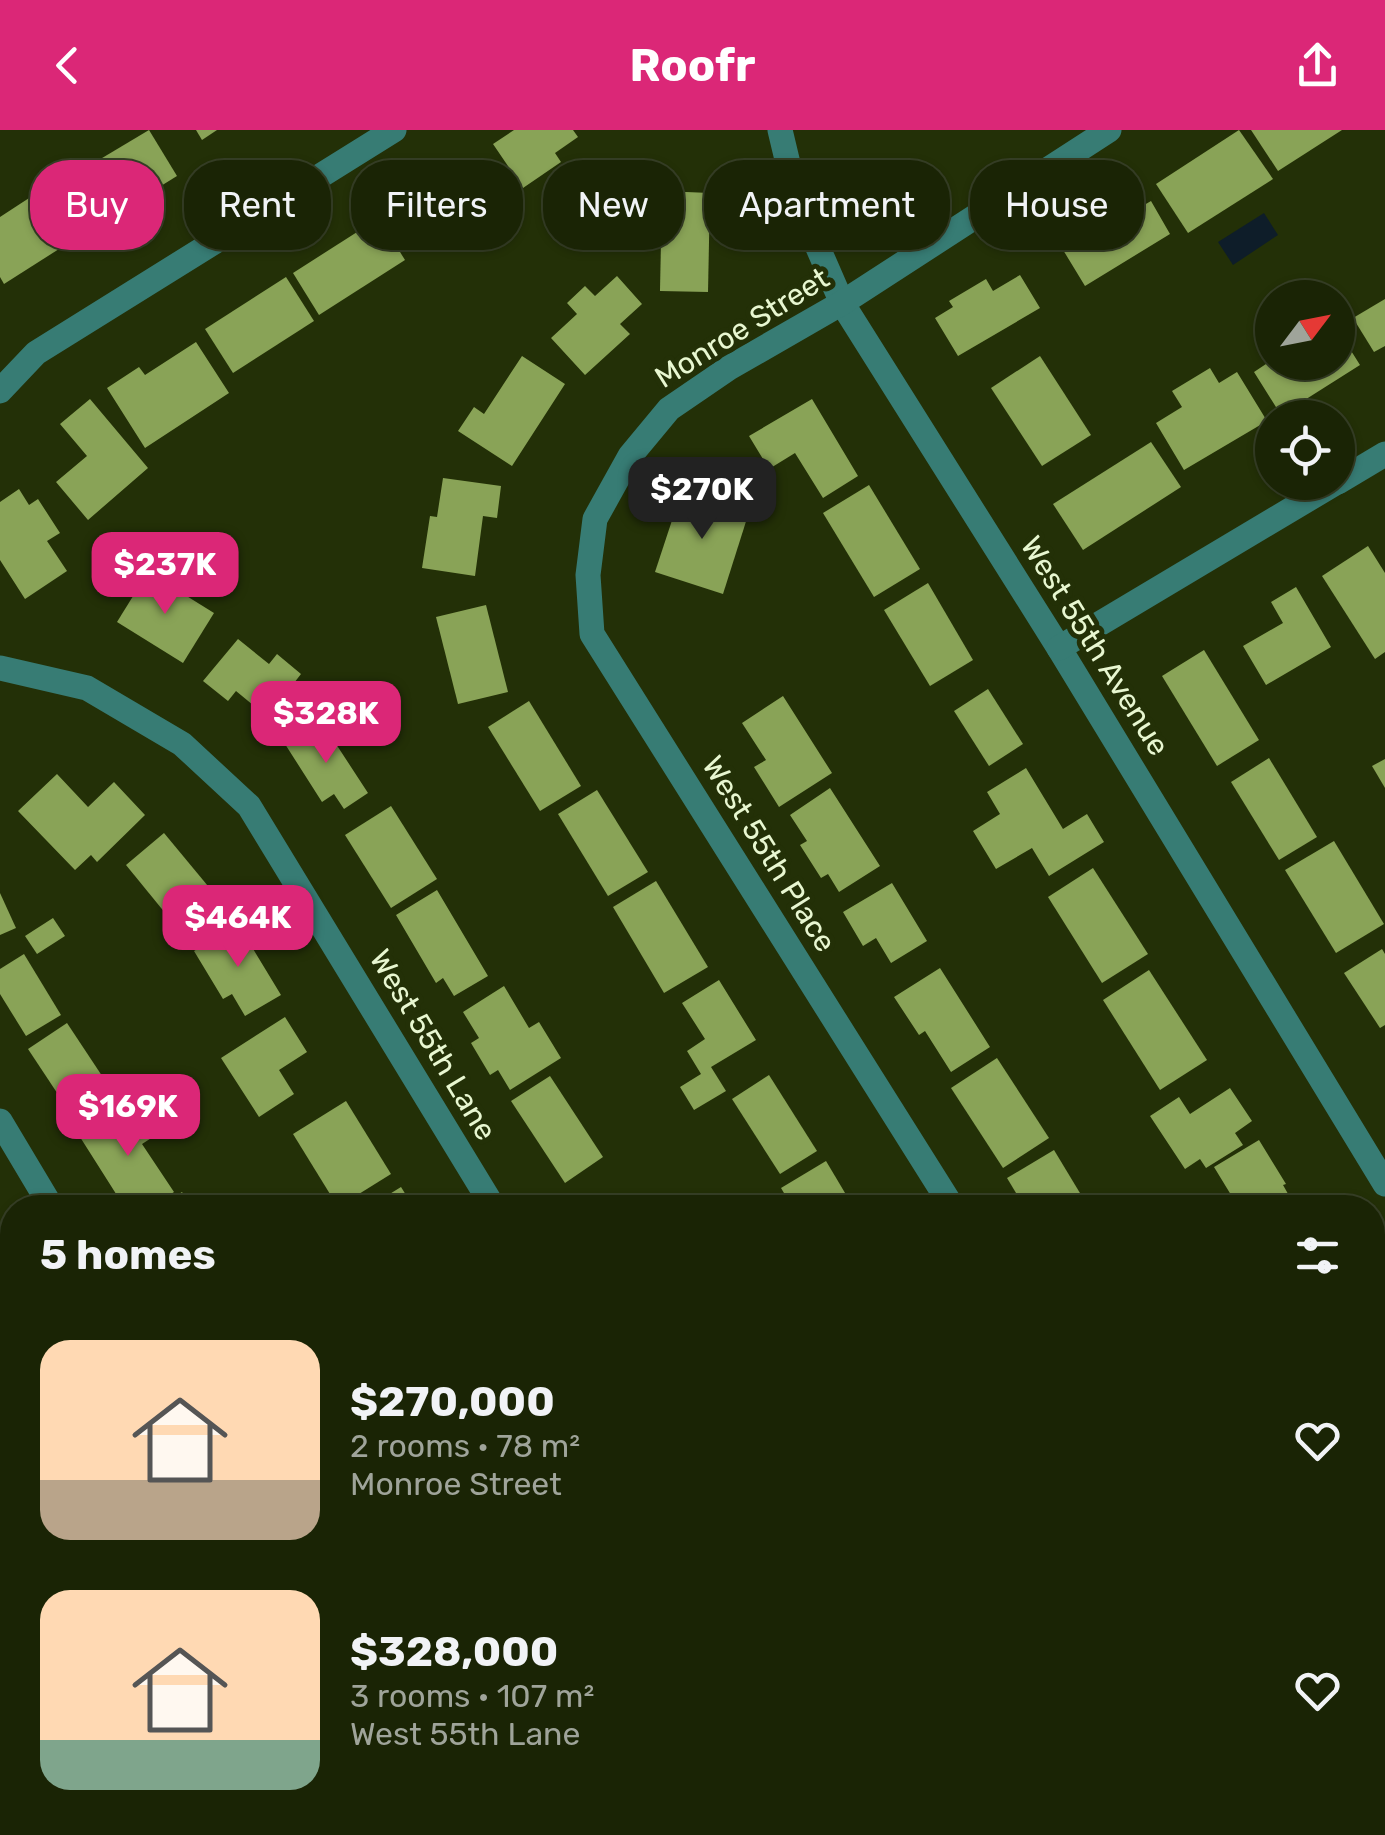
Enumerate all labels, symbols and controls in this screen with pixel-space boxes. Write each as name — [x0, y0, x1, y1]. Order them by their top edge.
icon: back — [40, 38, 95, 93]
icon: share — [1290, 38, 1345, 93]
text: Roofr — [630, 39, 755, 92]
chip: Buy — [30, 160, 164, 250]
chip: Rent — [184, 160, 331, 250]
chip: Filters — [351, 160, 523, 250]
chip: New — [543, 160, 684, 250]
chip: Apartment — [704, 160, 950, 250]
chip: House — [970, 160, 1144, 250]
street label: Monroe Street — [648, 260, 836, 396]
north arrow — [1255, 280, 1355, 380]
map controls — [1255, 280, 1355, 500]
button: locate — [1255, 400, 1355, 500]
pin: $270K — [632, 457, 772, 542]
text: $270K — [650, 470, 754, 508]
street label: West 55th Avenue — [1013, 530, 1177, 762]
pin: $237K — [95, 532, 235, 617]
text: $237K — [114, 545, 216, 583]
pin: $328K — [256, 681, 396, 766]
text: $328K — [273, 694, 379, 732]
street label: West 55th Place — [694, 749, 844, 959]
pin: $464K — [168, 885, 308, 970]
text: $464K — [184, 898, 292, 936]
street label: West 55th Lane — [362, 943, 504, 1147]
pin: $169K — [58, 1074, 198, 1159]
text: $169K — [78, 1087, 178, 1125]
icon: filters — [1290, 1228, 1345, 1283]
text: 5 homes — [40, 1230, 216, 1280]
text: $270,000 — [350, 1377, 555, 1427]
icon: home — [120, 1380, 240, 1500]
icon: heart — [1290, 1413, 1345, 1468]
text: 2 rooms · 78 m² — [350, 1427, 580, 1465]
text: Monroe Street — [350, 1465, 562, 1503]
text: $328,000 — [350, 1627, 558, 1677]
icon: home — [120, 1630, 240, 1750]
icon: heart — [1290, 1663, 1345, 1718]
text: 3 rooms · 107 m² — [350, 1677, 594, 1715]
text: West 55th Lane — [350, 1715, 580, 1753]

